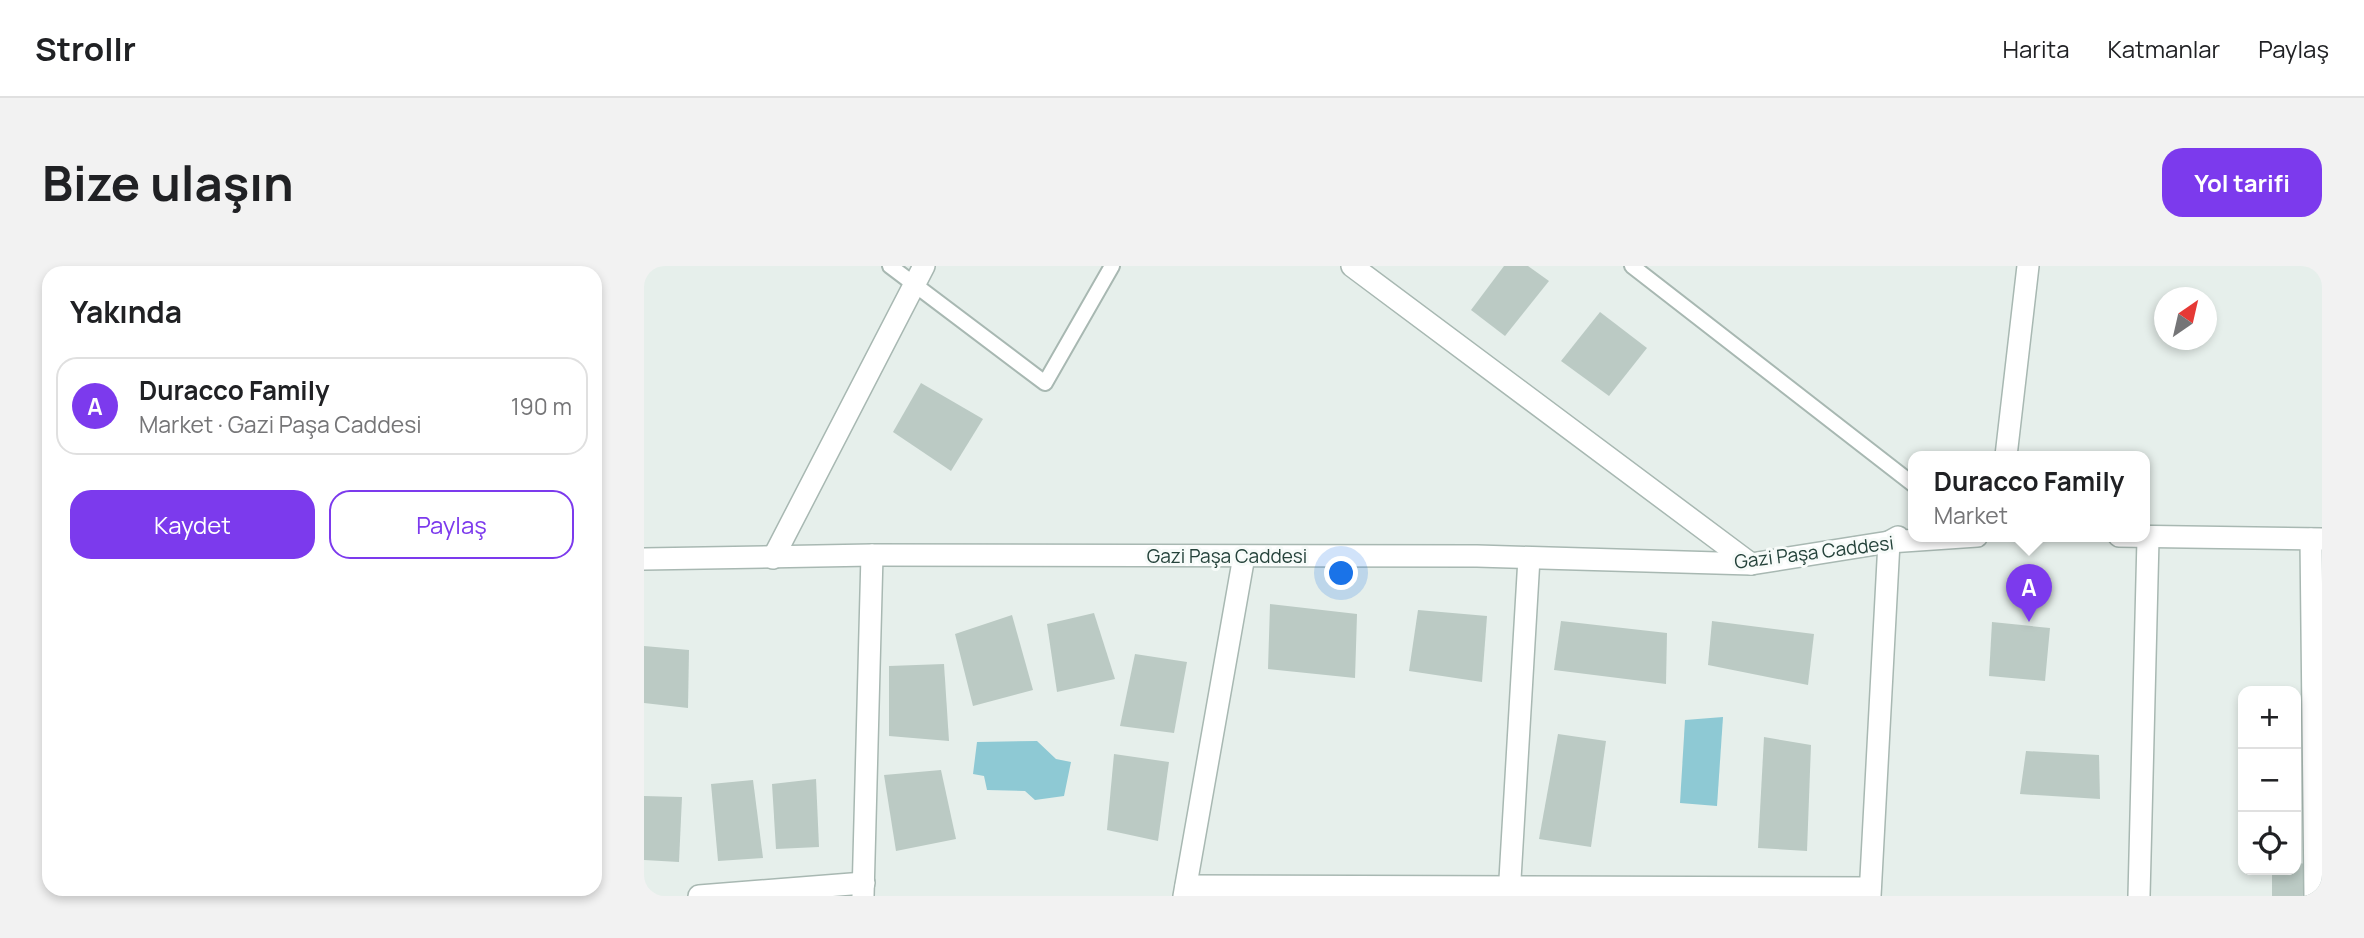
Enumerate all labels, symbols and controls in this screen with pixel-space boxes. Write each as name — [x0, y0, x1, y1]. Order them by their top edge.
text: Strollr — [35, 26, 136, 71]
text: Harita — [2003, 32, 2070, 65]
text: Katmanlar — [2108, 32, 2220, 65]
text: Paylaş — [2258, 32, 2329, 65]
button: Yol tarifi — [2162, 148, 2322, 217]
text: Bize ulaşın — [42, 149, 294, 216]
north arrow — [2154, 287, 2217, 350]
text: Yakında — [70, 291, 182, 332]
text: Duracco Family — [139, 372, 330, 408]
text: A — [87, 390, 103, 422]
text: 190 m — [511, 390, 572, 422]
text: Market · Gazi Paşa Caddesi — [139, 408, 422, 440]
popup — [1908, 451, 2150, 542]
text: Duracco Family — [1934, 463, 2124, 499]
button: Kaydet — [70, 490, 315, 559]
button: Paylaş — [329, 490, 574, 559]
text: Market — [1934, 499, 2008, 531]
street label: Gazi Paşa Caddesi — [1733, 529, 1895, 575]
street label: Gazi Paşa Caddesi — [1147, 543, 1307, 569]
your location — [1324, 556, 1358, 590]
pin: A — [2006, 564, 2052, 622]
map controls — [2238, 686, 2301, 875]
button: + — [2238, 686, 2301, 749]
button: − — [2238, 749, 2301, 812]
button: locate — [2238, 812, 2301, 875]

